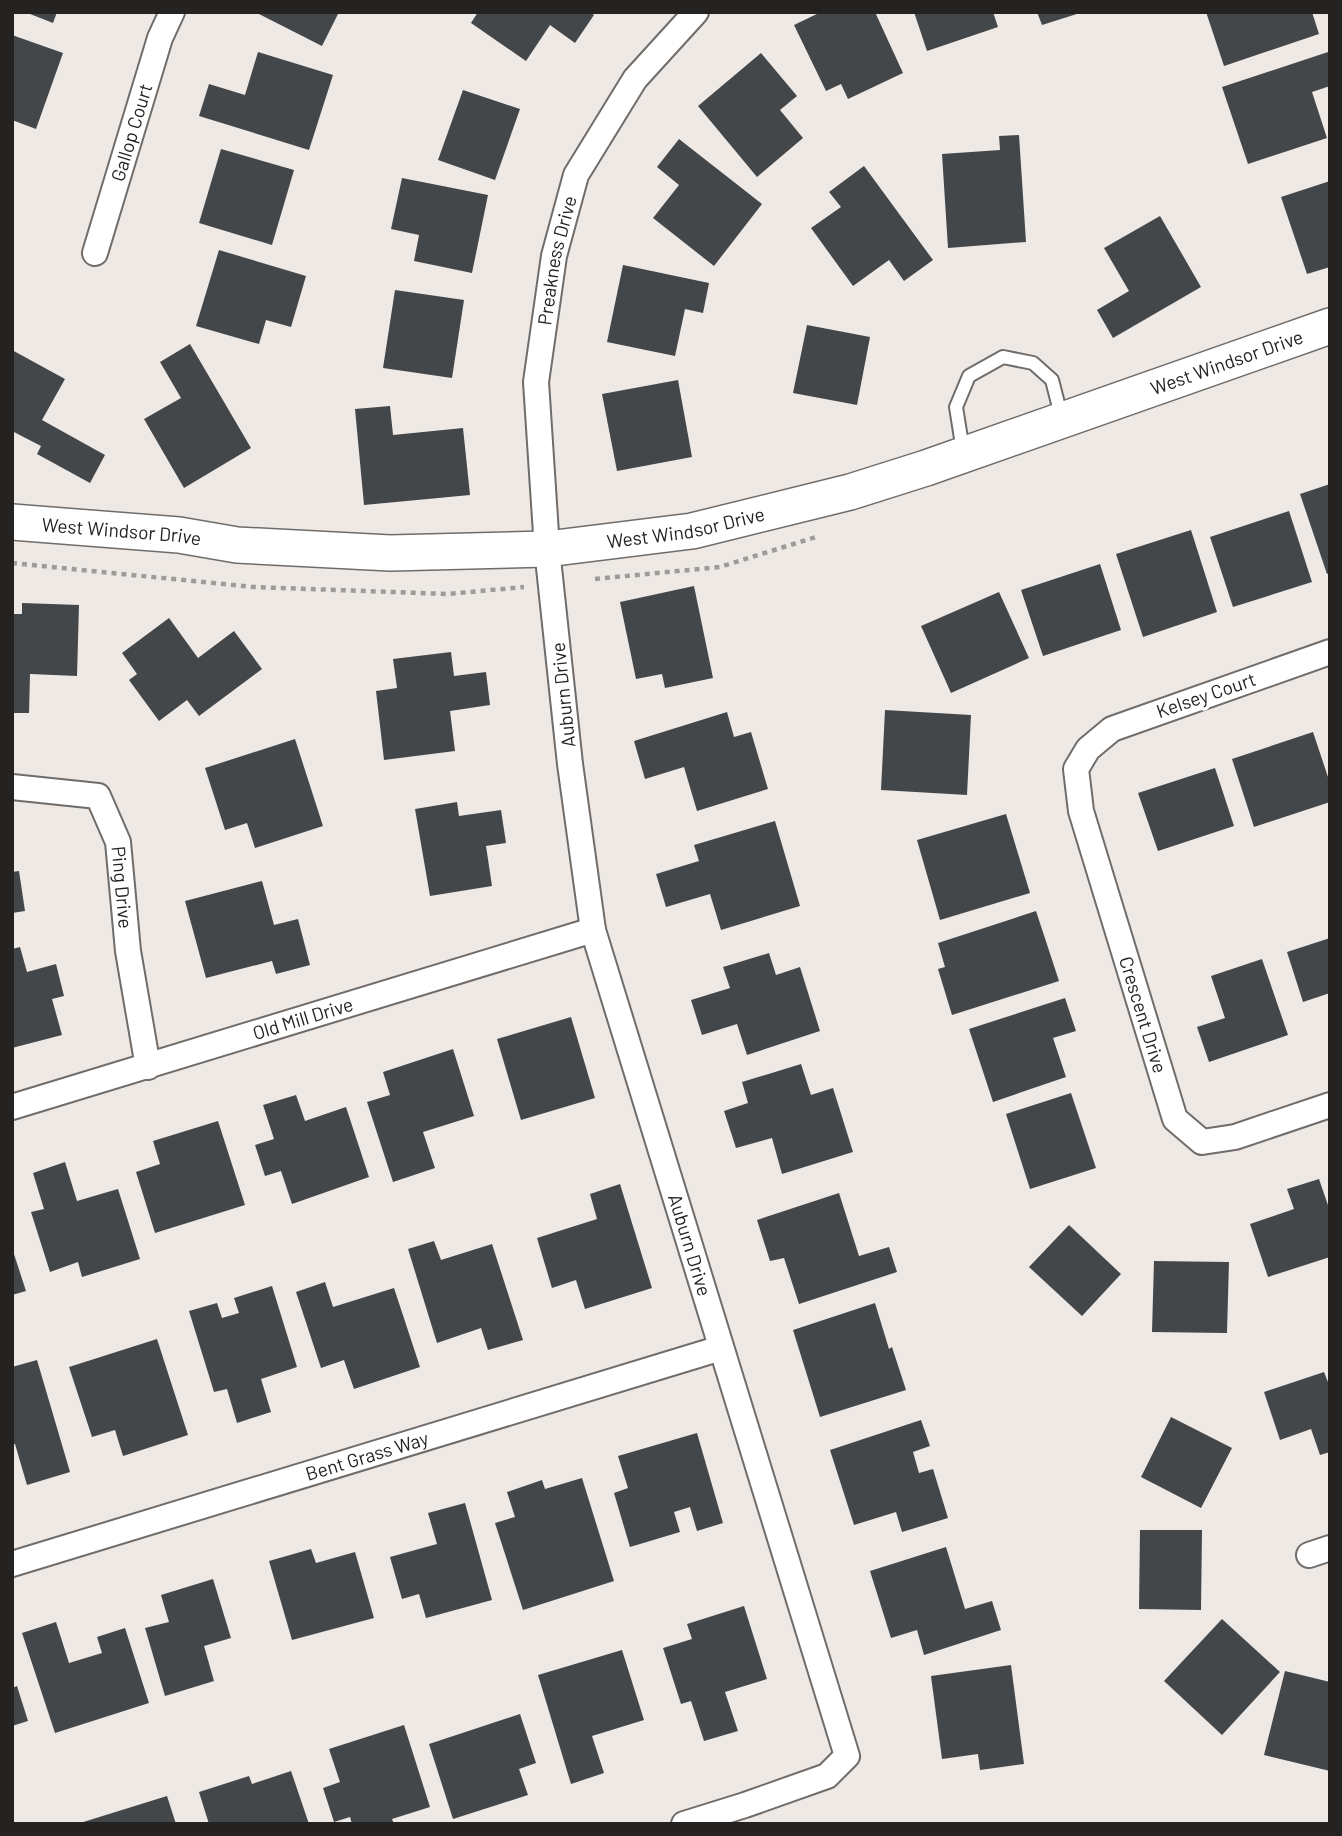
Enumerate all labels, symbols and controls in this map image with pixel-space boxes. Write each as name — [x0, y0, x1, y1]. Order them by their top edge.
street label: Gallop Court — [105, 81, 157, 184]
street label: Preakness Drive — [532, 193, 581, 326]
street label: West Windsor Drive — [1147, 324, 1306, 399]
street label: West Windsor Drive — [605, 502, 767, 552]
street label: West Windsor Drive — [41, 512, 203, 550]
street label: Auburn Drive — [546, 641, 579, 749]
street label: Kelsey Court — [1153, 667, 1259, 722]
street label: Ping Drive — [107, 845, 138, 929]
street label: Crescent Drive — [1115, 953, 1172, 1076]
street label: Old Mill Drive — [250, 992, 356, 1044]
street label: Auburn Drive — [664, 1191, 717, 1299]
street label: Bent Grass Way — [303, 1426, 431, 1485]

